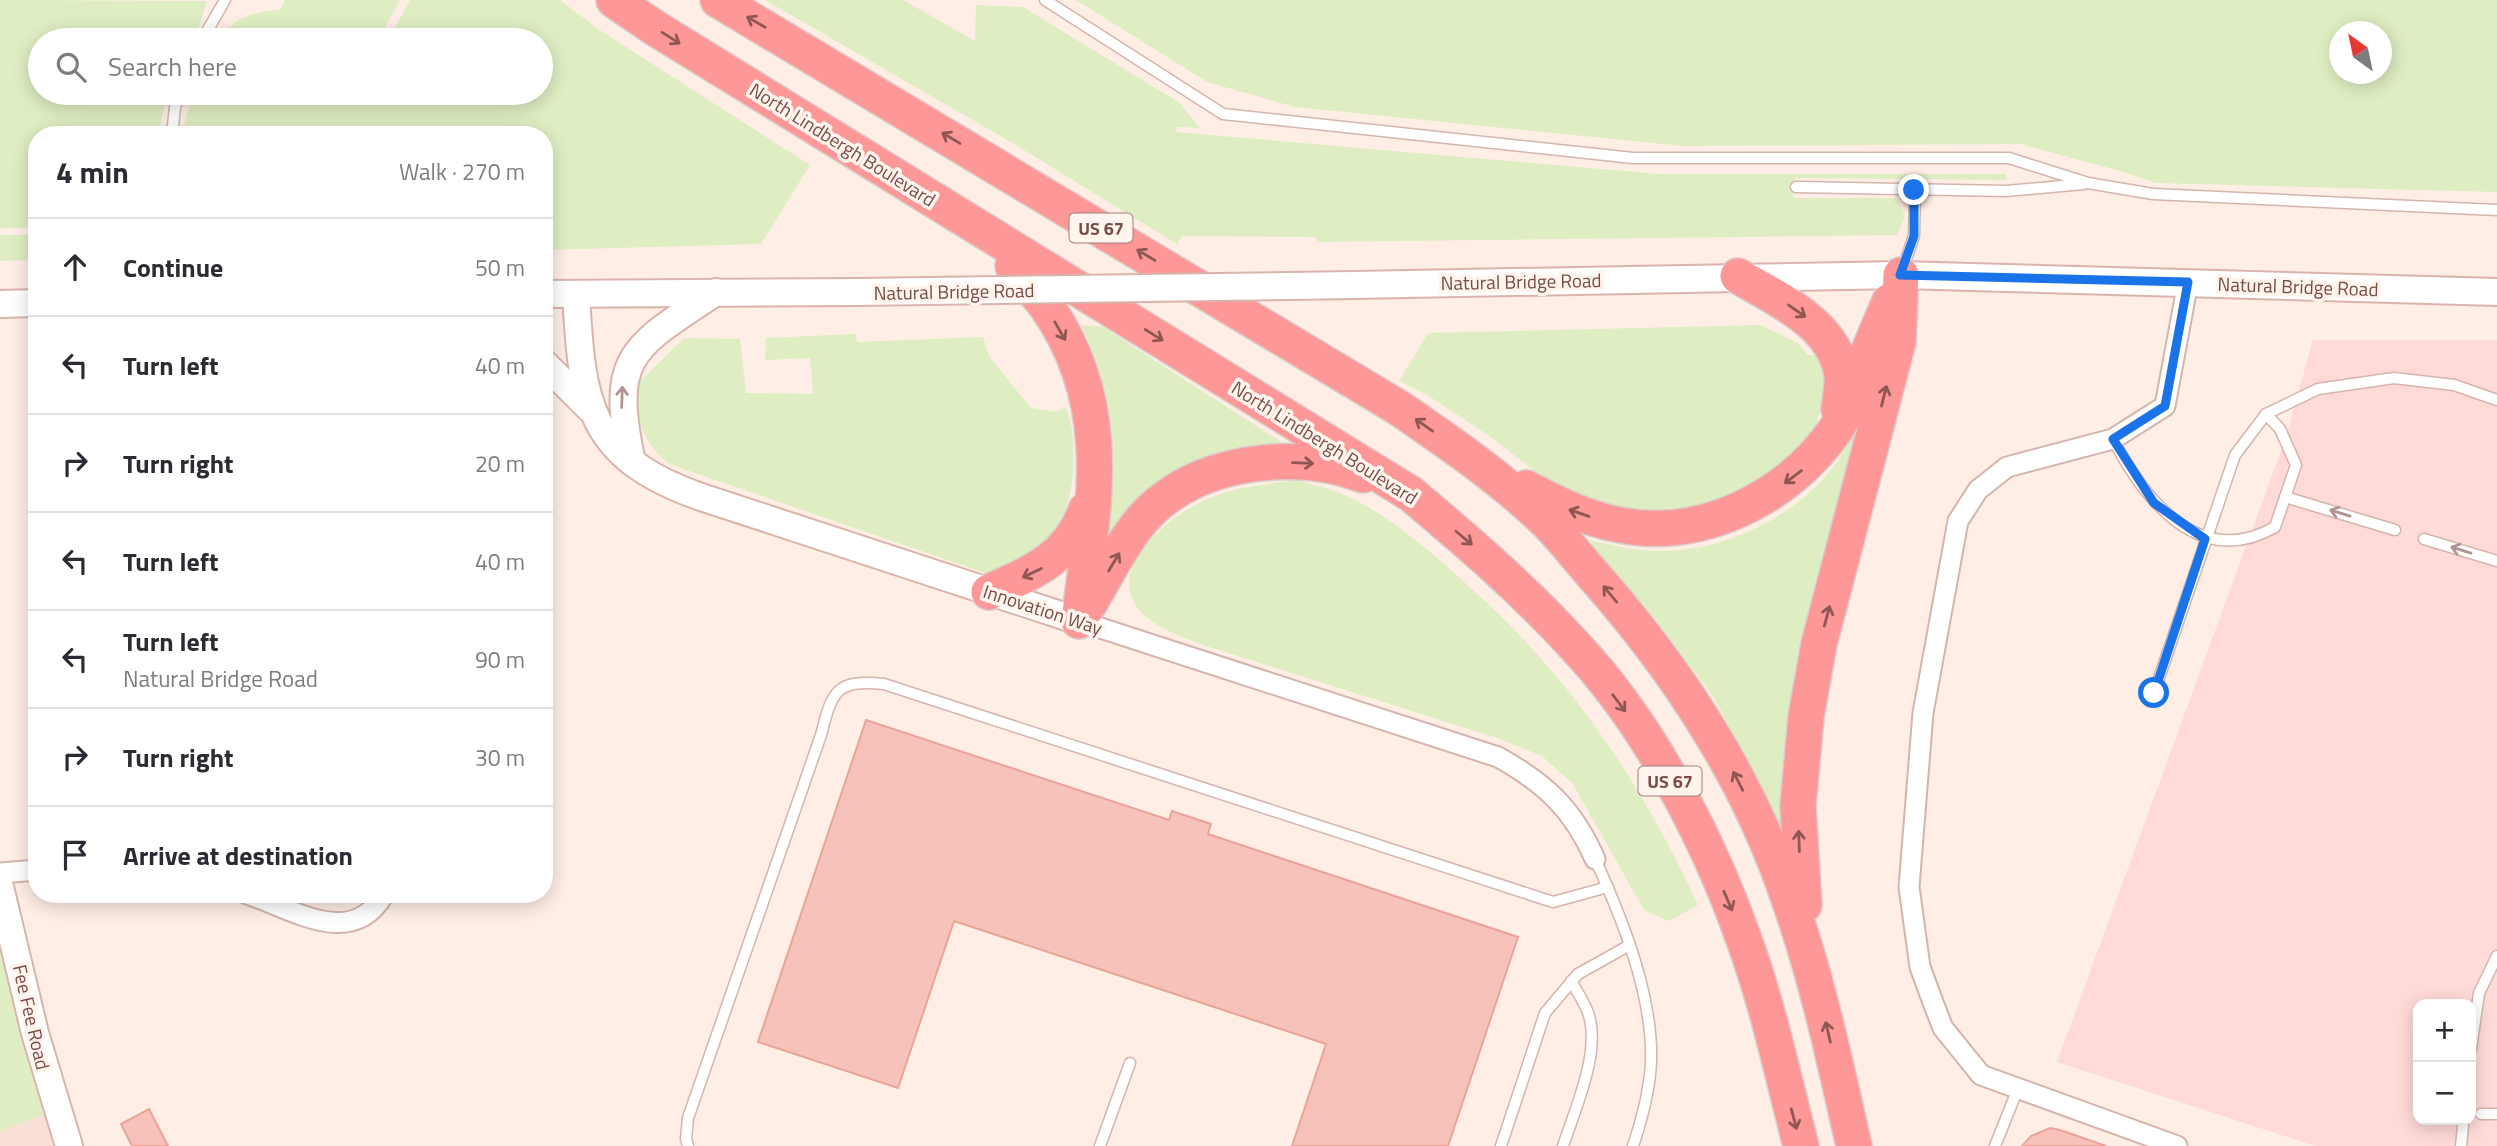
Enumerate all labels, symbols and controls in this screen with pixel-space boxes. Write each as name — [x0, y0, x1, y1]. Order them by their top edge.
one-way arrow — [746, 15, 766, 29]
north arrow — [2329, 21, 2392, 84]
search box — [28, 28, 553, 105]
one-way arrow — [660, 31, 680, 45]
text: Search here — [108, 47, 237, 86]
icon: search — [52, 48, 90, 86]
street label: North Lindbergh Boulevard — [744, 75, 942, 213]
one-way arrow — [942, 131, 962, 145]
text: 4 min — [56, 149, 129, 195]
text: Walk · 270 m — [399, 154, 525, 189]
route end — [1898, 174, 1929, 205]
road number: US 67 — [1070, 213, 1132, 242]
icon: ahead — [56, 248, 94, 286]
text: Continue — [123, 248, 223, 287]
one-way arrow — [1137, 248, 1157, 262]
text: 50 m — [475, 250, 525, 285]
street label: Natural Bridge Road — [1440, 265, 1602, 297]
street label: Natural Bridge Road — [2217, 269, 2379, 303]
street label: Natural Bridge Road — [873, 275, 1035, 307]
one-way arrow — [1787, 304, 1806, 318]
one-way arrow — [1054, 320, 1067, 341]
one-way arrow — [1143, 328, 1163, 342]
icon: left — [56, 346, 94, 384]
text: Turn left — [123, 346, 218, 385]
text: 40 m — [475, 348, 525, 383]
street label: North Lindbergh Boulevard — [1226, 373, 1424, 511]
one-way arrow — [616, 385, 629, 408]
one-way arrow — [1878, 385, 1891, 407]
one-way arrow — [1415, 418, 1434, 432]
icon: right — [56, 444, 94, 482]
text: Turn right — [123, 444, 234, 483]
text: 20 m — [475, 446, 525, 481]
one-way arrow — [1291, 456, 1314, 470]
one-way arrow — [1784, 470, 1802, 485]
one-way arrow — [1568, 506, 1590, 518]
one-way arrow — [2329, 506, 2351, 519]
one-way arrow — [1454, 530, 1472, 545]
icon: left — [56, 542, 94, 580]
text: Turn left — [123, 542, 218, 581]
one-way arrow — [2450, 543, 2472, 556]
text: 40 m — [475, 544, 525, 579]
one-way arrow — [1108, 553, 1122, 573]
one-way arrow — [1022, 566, 1043, 580]
street label: Innovation Way — [980, 576, 1106, 642]
one-way arrow — [1602, 585, 1618, 603]
one-way arrow — [1821, 605, 1834, 628]
text: Turn left — [123, 622, 218, 661]
icon: left — [56, 640, 94, 678]
text: 90 m — [475, 642, 525, 677]
text: Natural Bridge Road — [123, 661, 318, 696]
route start — [2138, 677, 2169, 708]
one-way arrow — [1612, 693, 1627, 711]
icon: right — [56, 738, 94, 776]
text: Turn right — [123, 738, 234, 777]
text: 30 m — [475, 740, 525, 775]
road number: US 67 — [1638, 766, 1702, 796]
one-way arrow — [1730, 771, 1744, 792]
one-way arrow — [1792, 829, 1805, 852]
icon: arrive — [56, 836, 94, 874]
text: Arrive at destination — [123, 836, 353, 875]
one-way arrow — [1723, 890, 1736, 912]
street label: Fee Fee Road — [6, 962, 58, 1072]
map controls — [2413, 999, 2476, 1125]
button: + — [2413, 999, 2476, 1062]
one-way arrow — [1821, 1021, 1834, 1044]
button: − — [2413, 1062, 2476, 1125]
one-way arrow — [1788, 1107, 1801, 1130]

